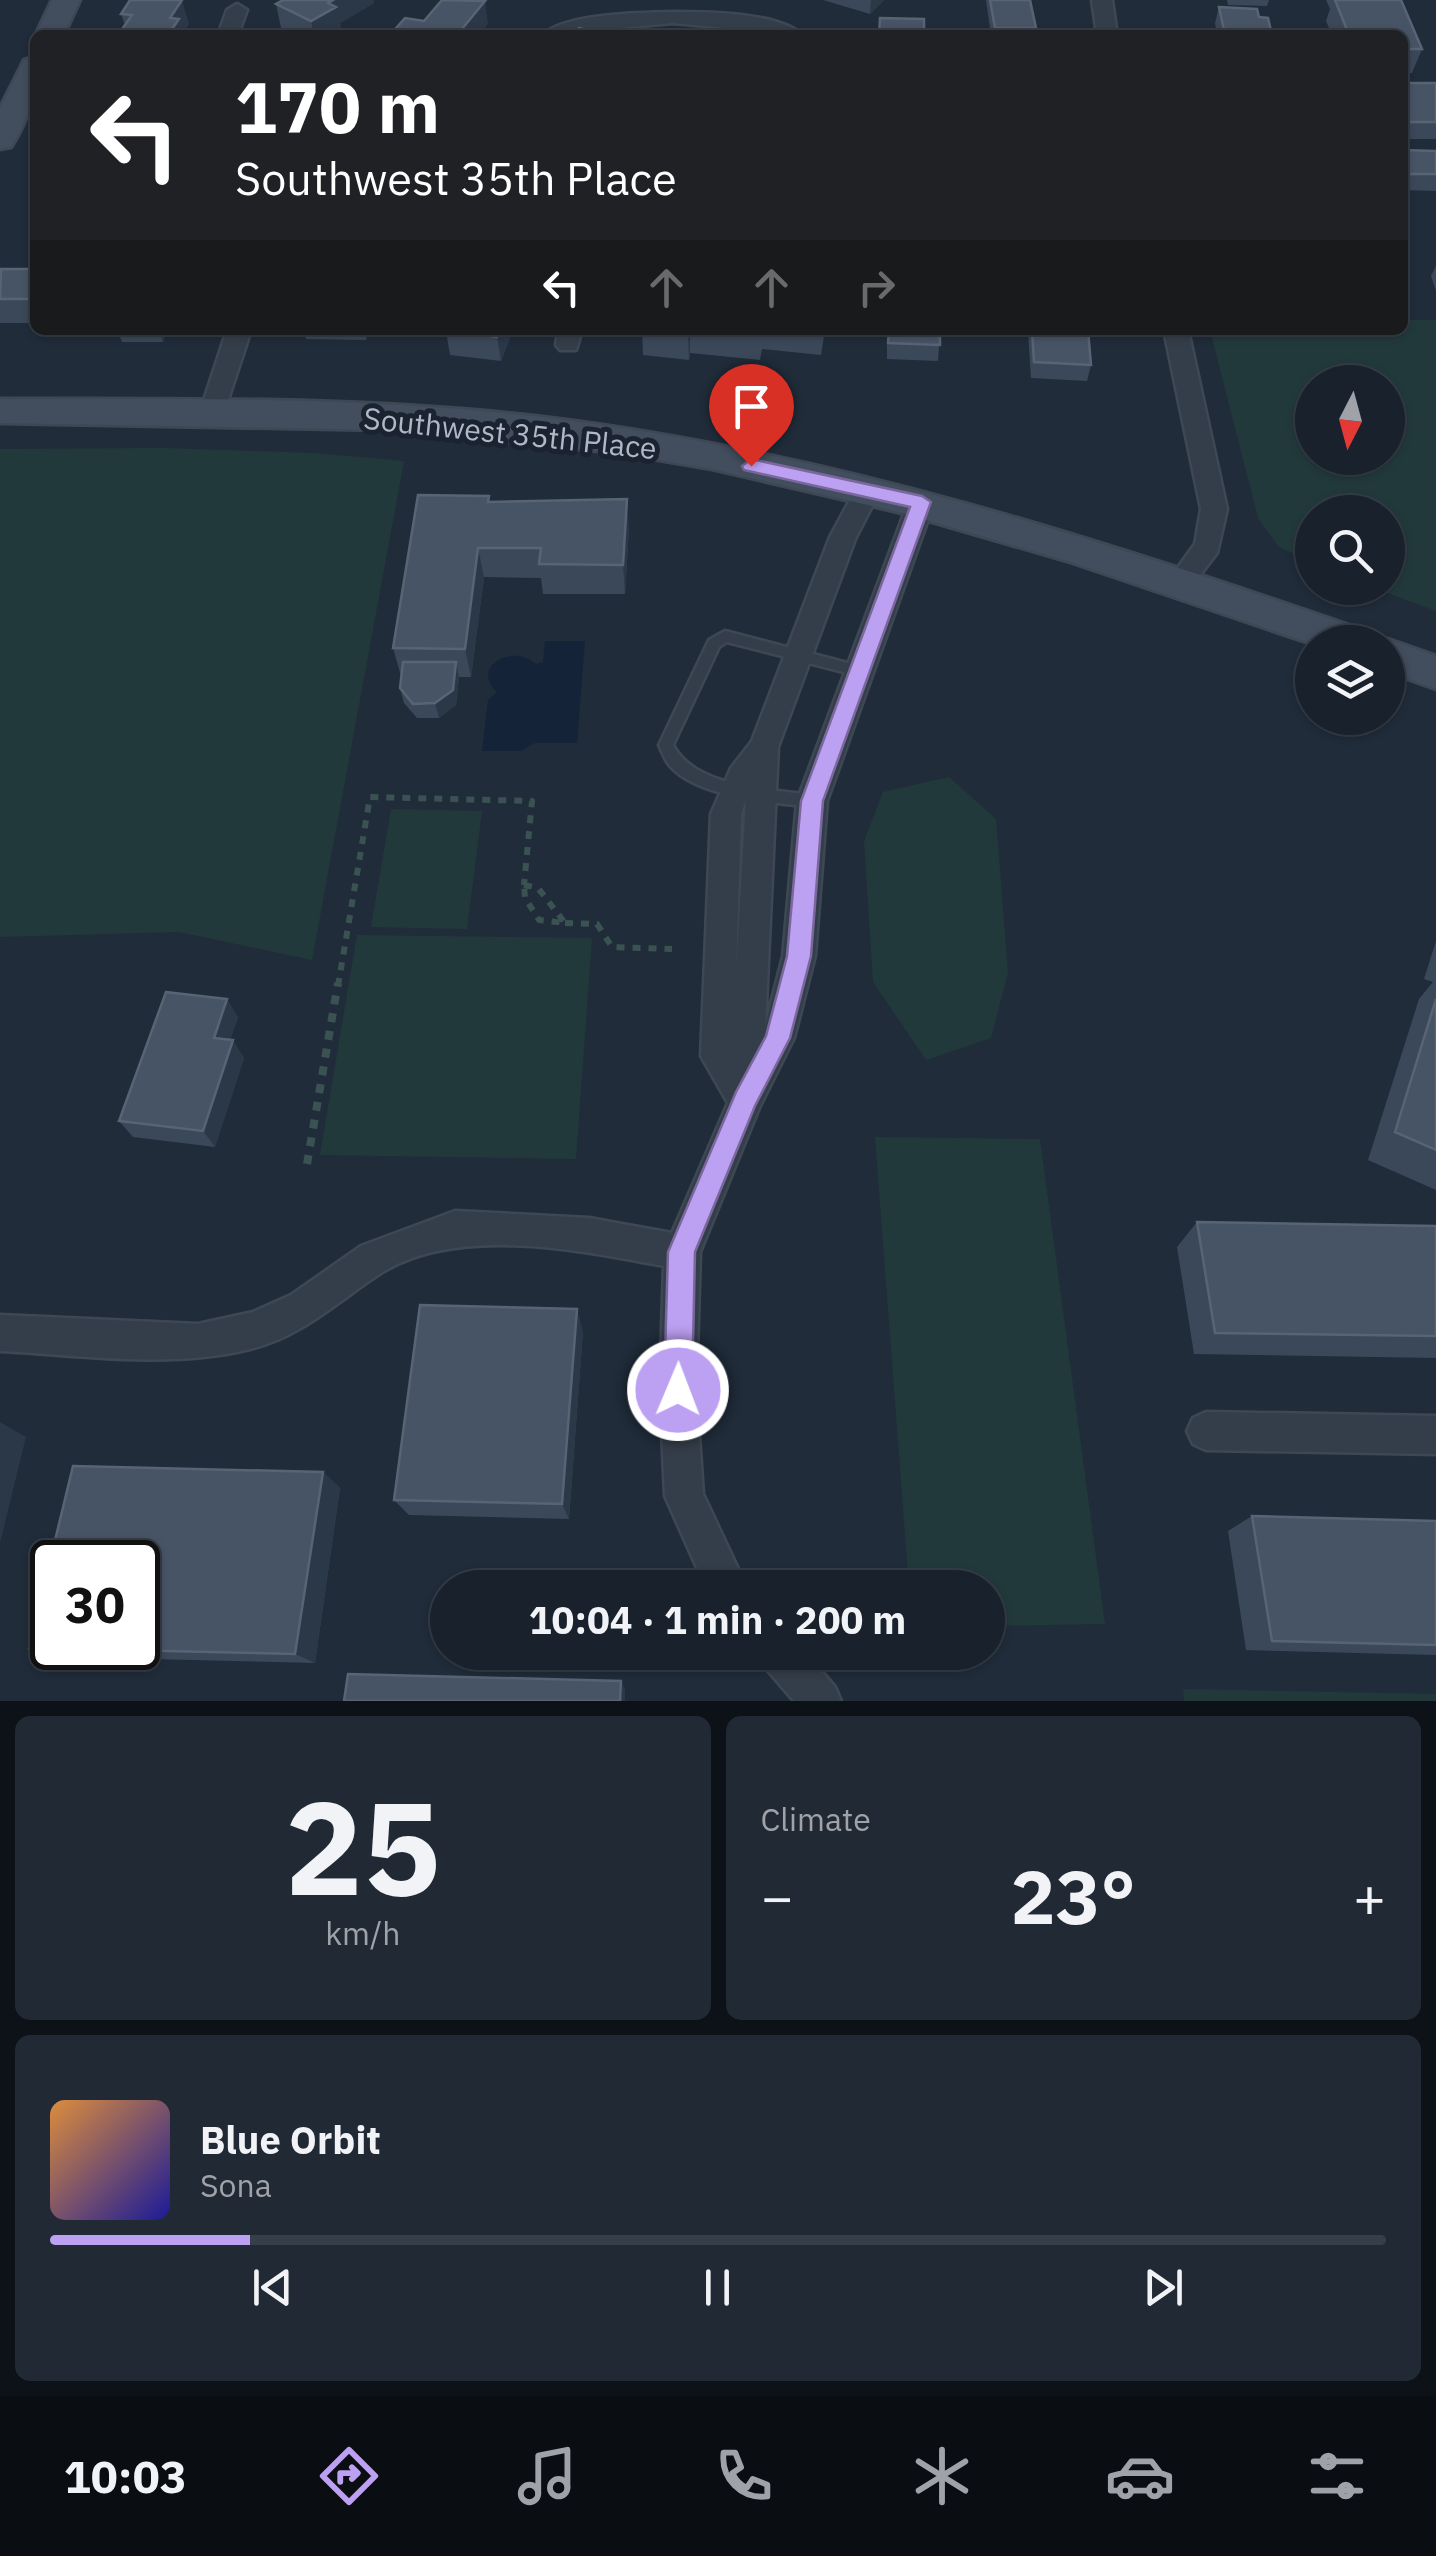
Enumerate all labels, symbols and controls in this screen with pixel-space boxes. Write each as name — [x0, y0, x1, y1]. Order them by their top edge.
text: 170 m — [235, 61, 440, 152]
icon: left — [70, 70, 200, 200]
text: Southwest 35th Place — [235, 149, 677, 207]
icon: left — [534, 260, 589, 315]
icon: ahead — [639, 260, 694, 315]
icon: ahead — [744, 260, 799, 315]
icon: right — [849, 260, 904, 315]
pin — [709, 364, 794, 467]
north arrow — [1295, 365, 1405, 475]
map controls — [1295, 365, 1405, 735]
icon: arrive — [724, 379, 779, 434]
street label: Southwest 35th Place — [362, 398, 659, 467]
button: search — [1295, 495, 1405, 605]
button: layers — [1295, 625, 1405, 735]
position arrow — [626, 1338, 730, 1442]
speed limit sign: 30 — [30, 1540, 160, 1670]
text: 10:04 · 1 min · 200 m — [529, 1595, 906, 1644]
text: 25 — [285, 1762, 441, 1931]
text: Climate — [761, 1798, 871, 1840]
text: 23° — [1011, 1847, 1136, 1945]
text: − — [761, 1861, 794, 1932]
text: + — [1353, 1861, 1386, 1932]
text: km/h — [325, 1912, 400, 1954]
text: Blue Orbit — [200, 2115, 381, 2164]
text: Sona — [200, 2164, 272, 2206]
icon: previous — [245, 2260, 300, 2315]
icon: pause — [690, 2260, 745, 2315]
icon: next — [1136, 2260, 1191, 2315]
icon: directions — [314, 2441, 384, 2511]
icon: music — [512, 2441, 582, 2511]
icon: phone — [709, 2441, 779, 2511]
icon: climate — [907, 2441, 977, 2511]
icon: car — [1105, 2441, 1175, 2511]
icon: filters — [1302, 2441, 1372, 2511]
text: 10:03 — [64, 2447, 187, 2505]

